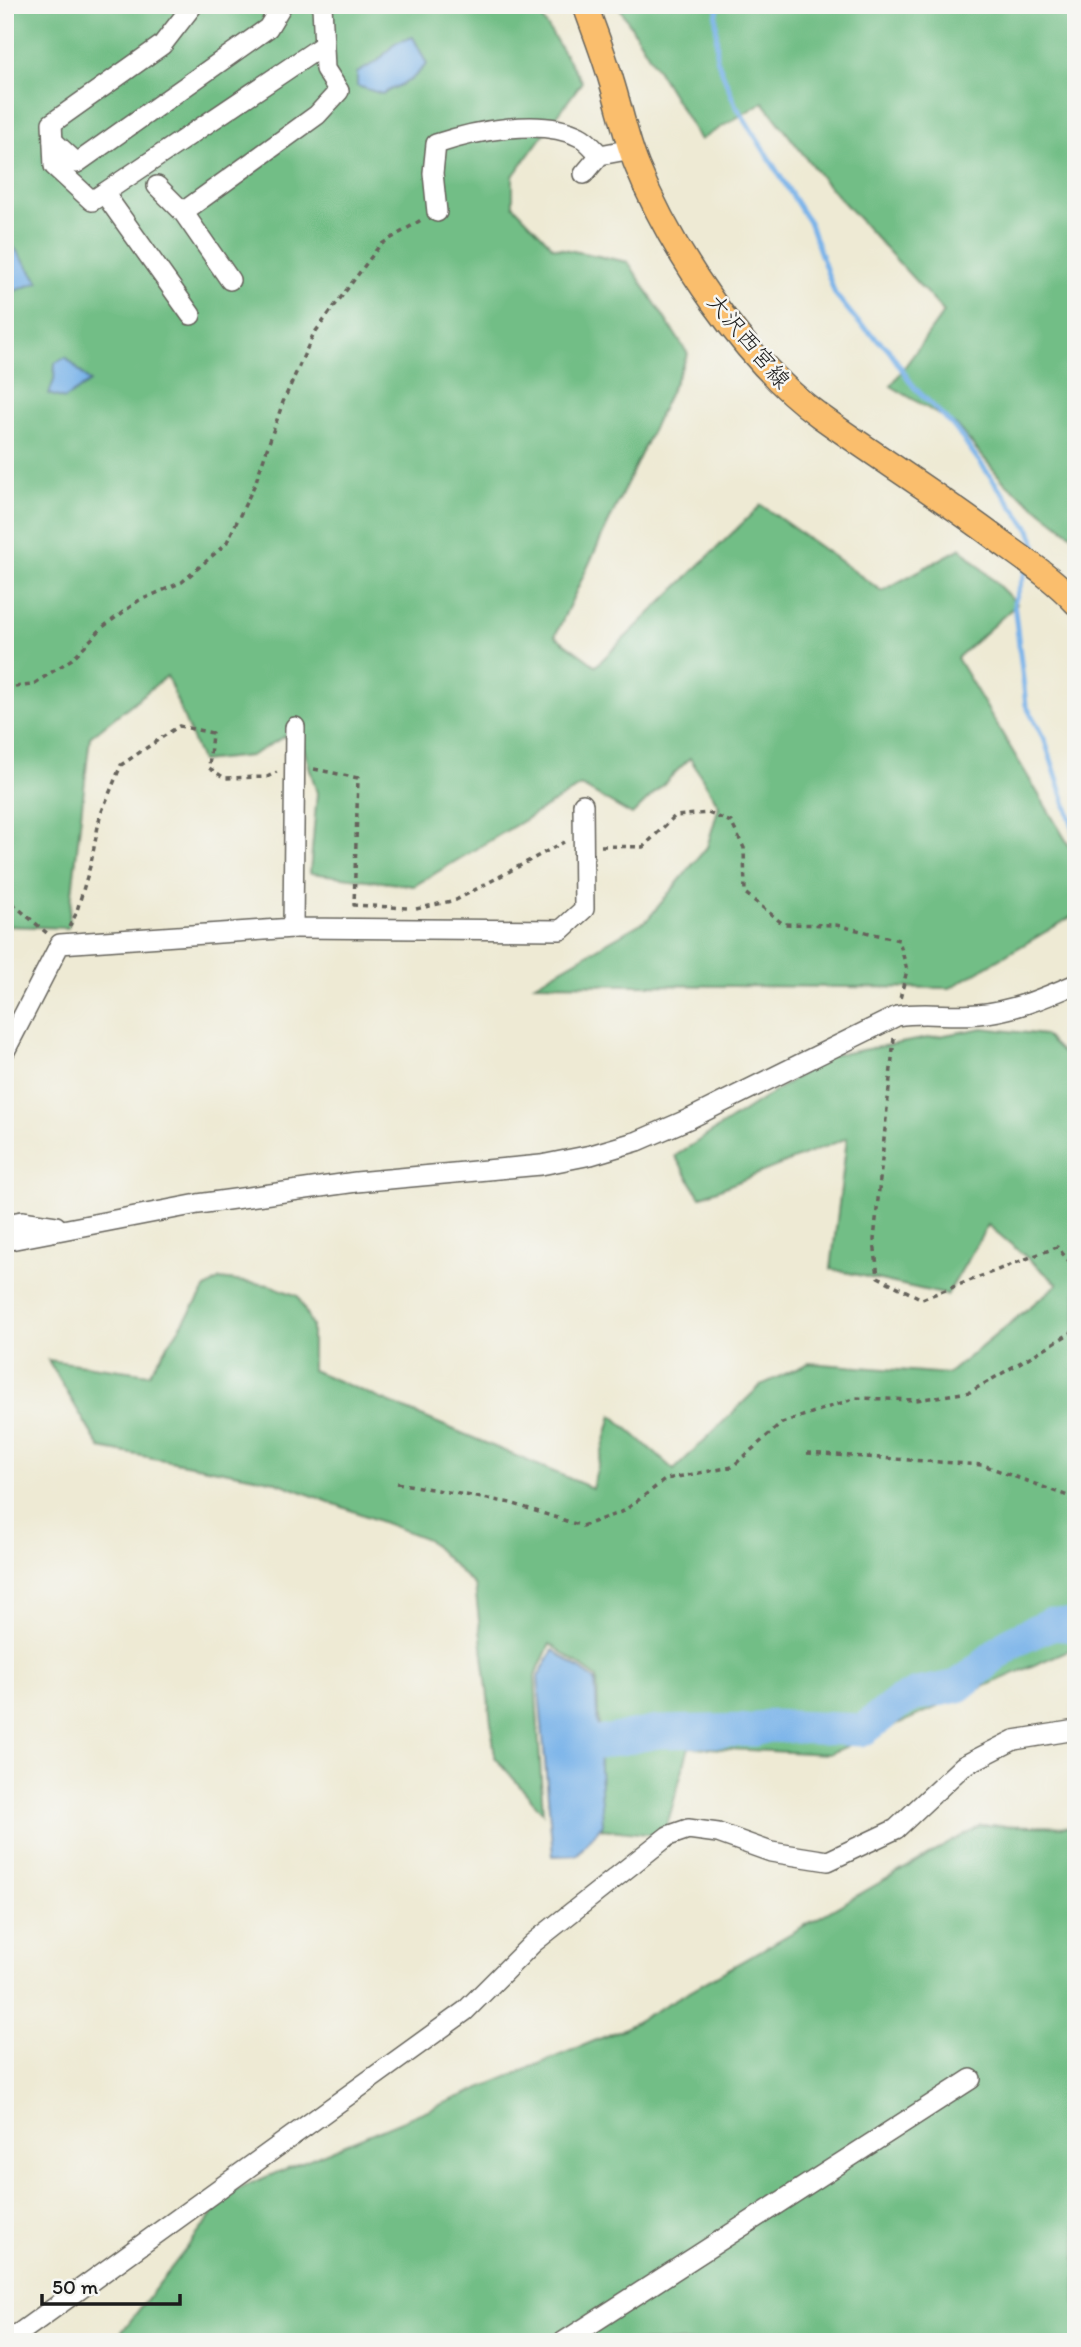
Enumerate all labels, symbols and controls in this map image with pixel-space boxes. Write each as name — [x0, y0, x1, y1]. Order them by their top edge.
street label: 大沢西宮線 — [701, 288, 797, 394]
scale bar — [42, 2263, 180, 2307]
text: 50 m — [52, 2274, 99, 2299]

